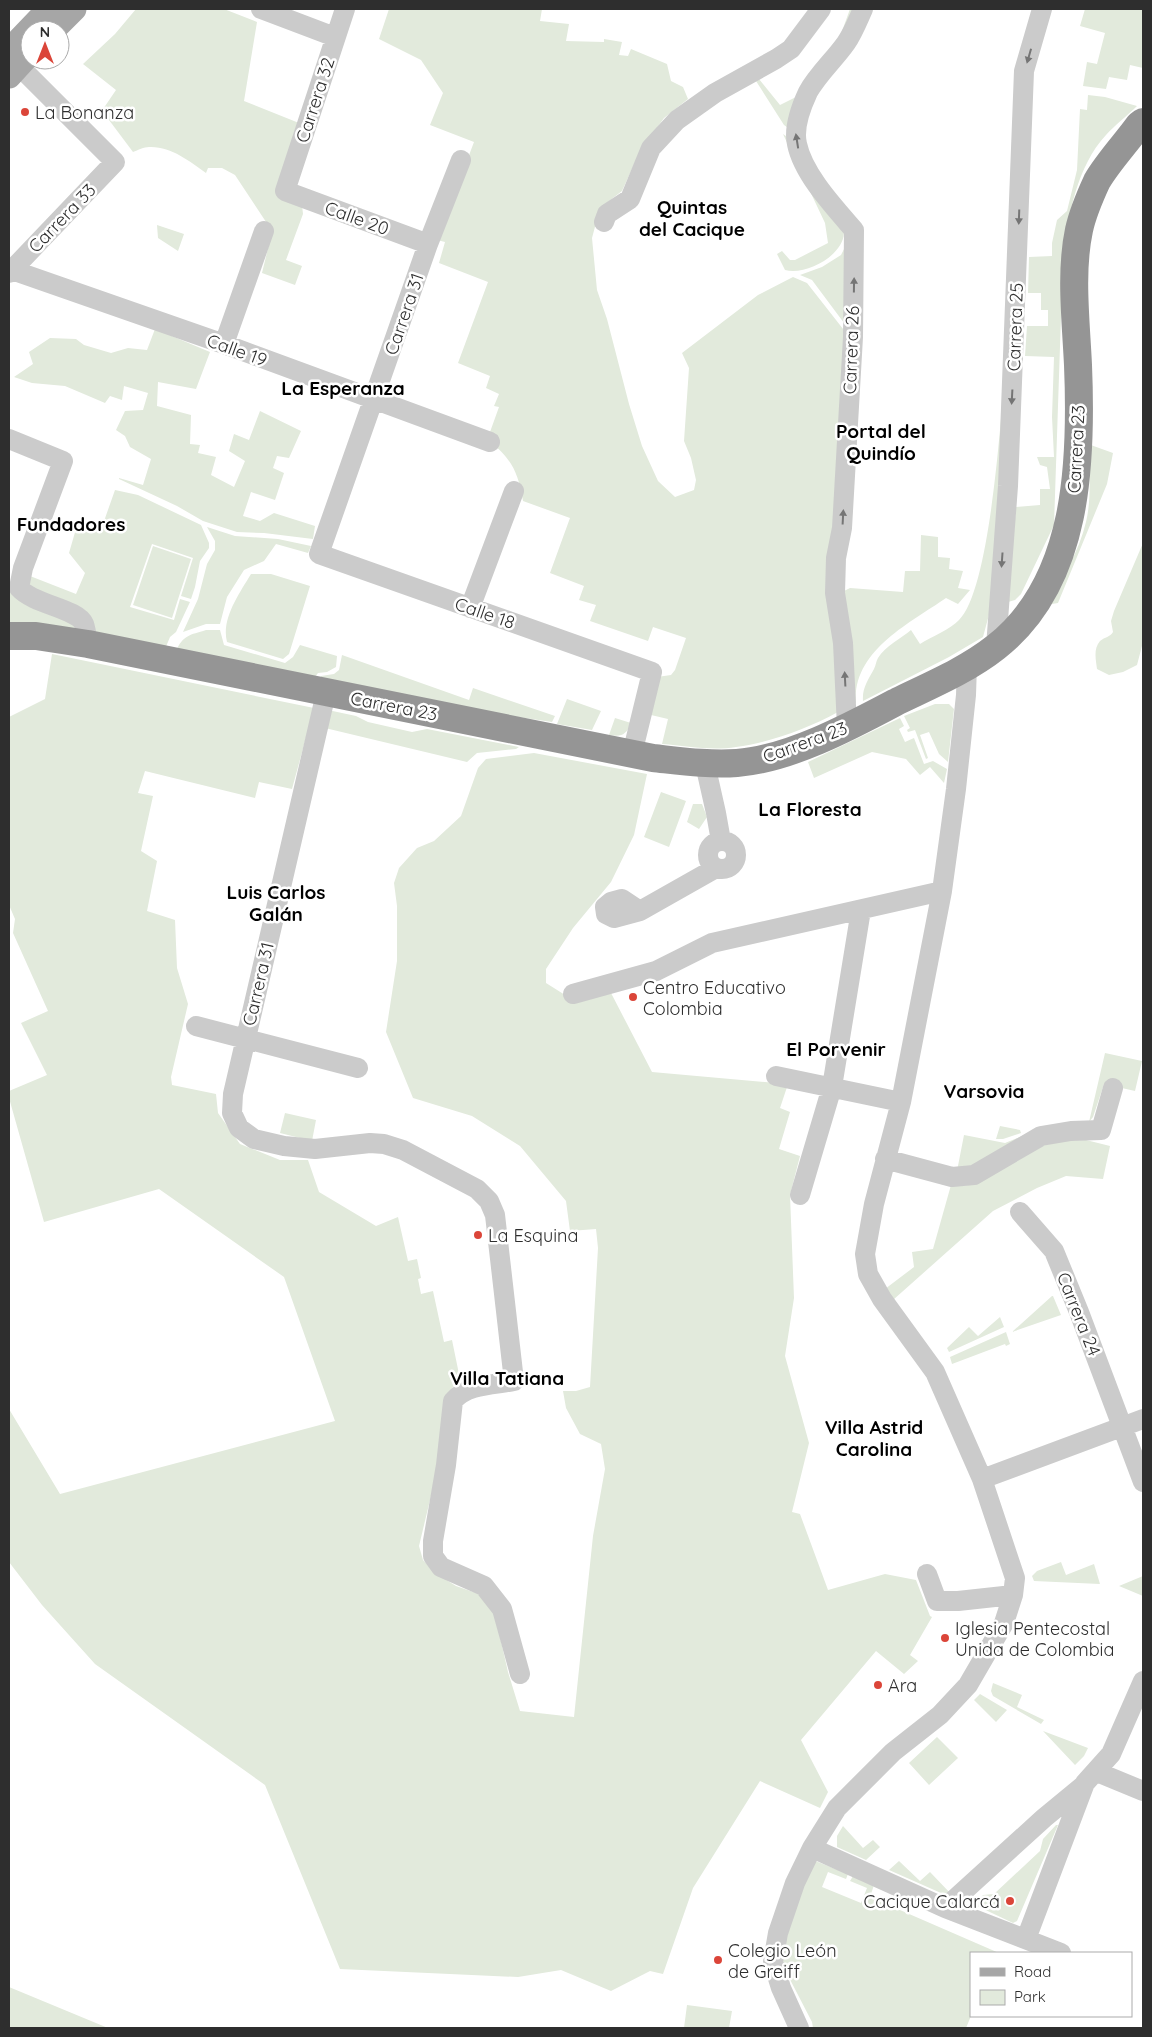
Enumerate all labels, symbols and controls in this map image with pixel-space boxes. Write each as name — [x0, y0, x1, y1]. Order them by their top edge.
north arrow — [20, 20, 70, 70]
text: N — [40, 23, 50, 41]
one-way arrow — [1024, 48, 1032, 63]
street label: Carrera 32 — [290, 54, 340, 146]
place label: La Bonanza — [35, 101, 134, 124]
marker: La Bonanza — [19, 106, 31, 118]
one-way arrow — [793, 132, 801, 148]
street label: Carrera 33 — [23, 178, 101, 258]
district label: Quintas del Cacique — [639, 195, 745, 241]
street label: Calle 20 — [322, 196, 392, 240]
one-way arrow — [1014, 210, 1022, 226]
street label: Carrera 31 — [379, 270, 429, 358]
one-way arrow — [850, 277, 858, 293]
street label: Carrera 25 — [1002, 282, 1028, 372]
street label: Carrera 26 — [838, 305, 864, 395]
street label: Calle 19 — [204, 328, 270, 372]
district label: La Esperanza — [281, 376, 405, 400]
one-way arrow — [1007, 390, 1015, 406]
street label: Carrera 23 — [1062, 404, 1090, 494]
district label: Portal del Quindío — [836, 419, 926, 465]
one-way arrow — [839, 509, 847, 525]
district label: Fundadores — [17, 512, 125, 536]
one-way arrow — [998, 552, 1006, 568]
street label: Calle 18 — [452, 592, 518, 634]
one-way arrow — [840, 670, 848, 686]
street label: Carrera 23 — [348, 686, 440, 726]
street label: Carrera 23 — [760, 716, 850, 768]
district label: La Floresta — [758, 797, 862, 821]
district label: Luis Carlos Galán — [227, 880, 325, 926]
street label: Carrera 31 — [237, 940, 279, 1028]
place label: Centro Educativo Colombia — [643, 976, 786, 1020]
marker: Centro Educativo Colombia — [627, 991, 639, 1003]
district label: El Porvenir — [786, 1037, 886, 1061]
district label: Varsovia — [944, 1079, 1024, 1103]
place label: La Esquina — [488, 1224, 578, 1247]
marker: La Esquina — [472, 1229, 484, 1241]
street label: Carrera 24 — [1052, 1269, 1106, 1359]
district label: Villa Tatiana — [450, 1366, 564, 1390]
district label: Villa Astrid Carolina — [825, 1415, 923, 1461]
place label: Iglesia Pentecostal Unida de Colombia — [955, 1617, 1114, 1661]
marker: Iglesia Pentecostal Unida de Colombia — [939, 1632, 951, 1644]
place label: Ara — [888, 1674, 917, 1697]
marker: Ara — [872, 1679, 884, 1691]
place label: Cacique Calarcá — [863, 1890, 1000, 1913]
marker: Cacique Calarcá — [1004, 1895, 1016, 1907]
place label: Colegio León de Greiff — [728, 1939, 837, 1983]
legend — [970, 1952, 1132, 2017]
marker: Colegio León de Greiff — [712, 1954, 724, 1966]
text: Road — [1014, 1962, 1051, 1981]
text: Park — [1014, 1987, 1046, 2006]

